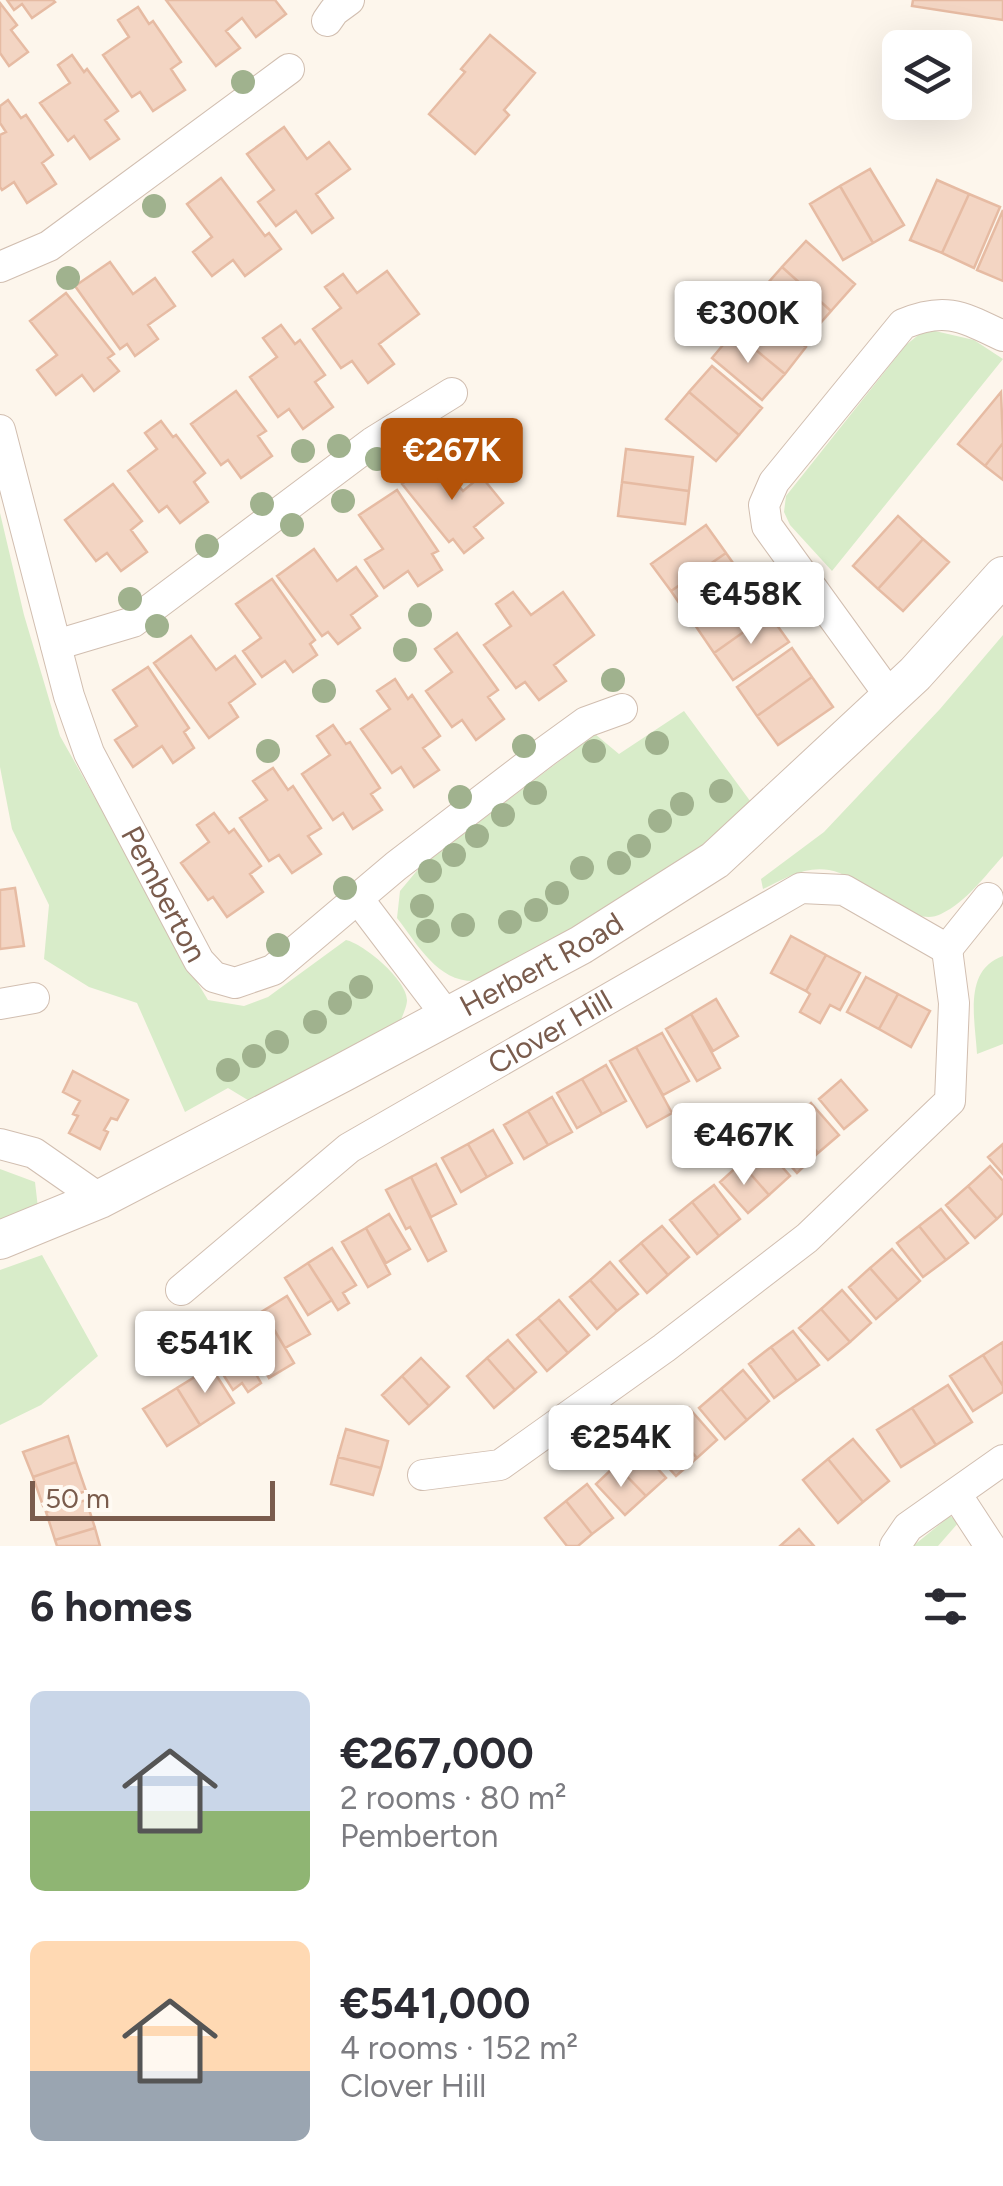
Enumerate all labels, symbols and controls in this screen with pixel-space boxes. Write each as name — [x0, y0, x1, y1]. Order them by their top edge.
map controls — [882, 30, 972, 120]
button: layers — [882, 30, 972, 120]
pin: €300K — [678, 281, 818, 366]
text: €300K — [697, 294, 799, 332]
pin: €267K — [382, 418, 522, 503]
text: €267K — [403, 431, 501, 469]
pin: €458K — [681, 562, 821, 647]
text: €458K — [700, 575, 802, 613]
street label: Pemberton — [113, 820, 215, 968]
street label: Herbert Road — [453, 904, 630, 1024]
street label: Clover Hill — [481, 982, 619, 1082]
pin: €467K — [674, 1103, 814, 1188]
text: €467K — [694, 1116, 794, 1154]
pin: €541K — [135, 1311, 275, 1396]
text: €541K — [157, 1324, 253, 1362]
pin: €254K — [551, 1405, 691, 1490]
text: €254K — [571, 1418, 671, 1456]
scale bar — [30, 1476, 275, 1520]
text: 50 m — [45, 1481, 110, 1515]
icon: filters — [918, 1579, 973, 1634]
text: 6 homes — [30, 1581, 192, 1632]
text: €267,000 — [340, 1728, 534, 1779]
icon: home — [110, 1731, 230, 1851]
text: 2 rooms · 80 m² — [340, 1779, 567, 1817]
text: Pemberton — [340, 1817, 498, 1855]
text: €541,000 — [340, 1978, 530, 2029]
icon: home — [110, 1981, 230, 2101]
text: 4 rooms · 152 m² — [340, 2029, 578, 2067]
text: Clover Hill — [340, 2067, 486, 2105]

